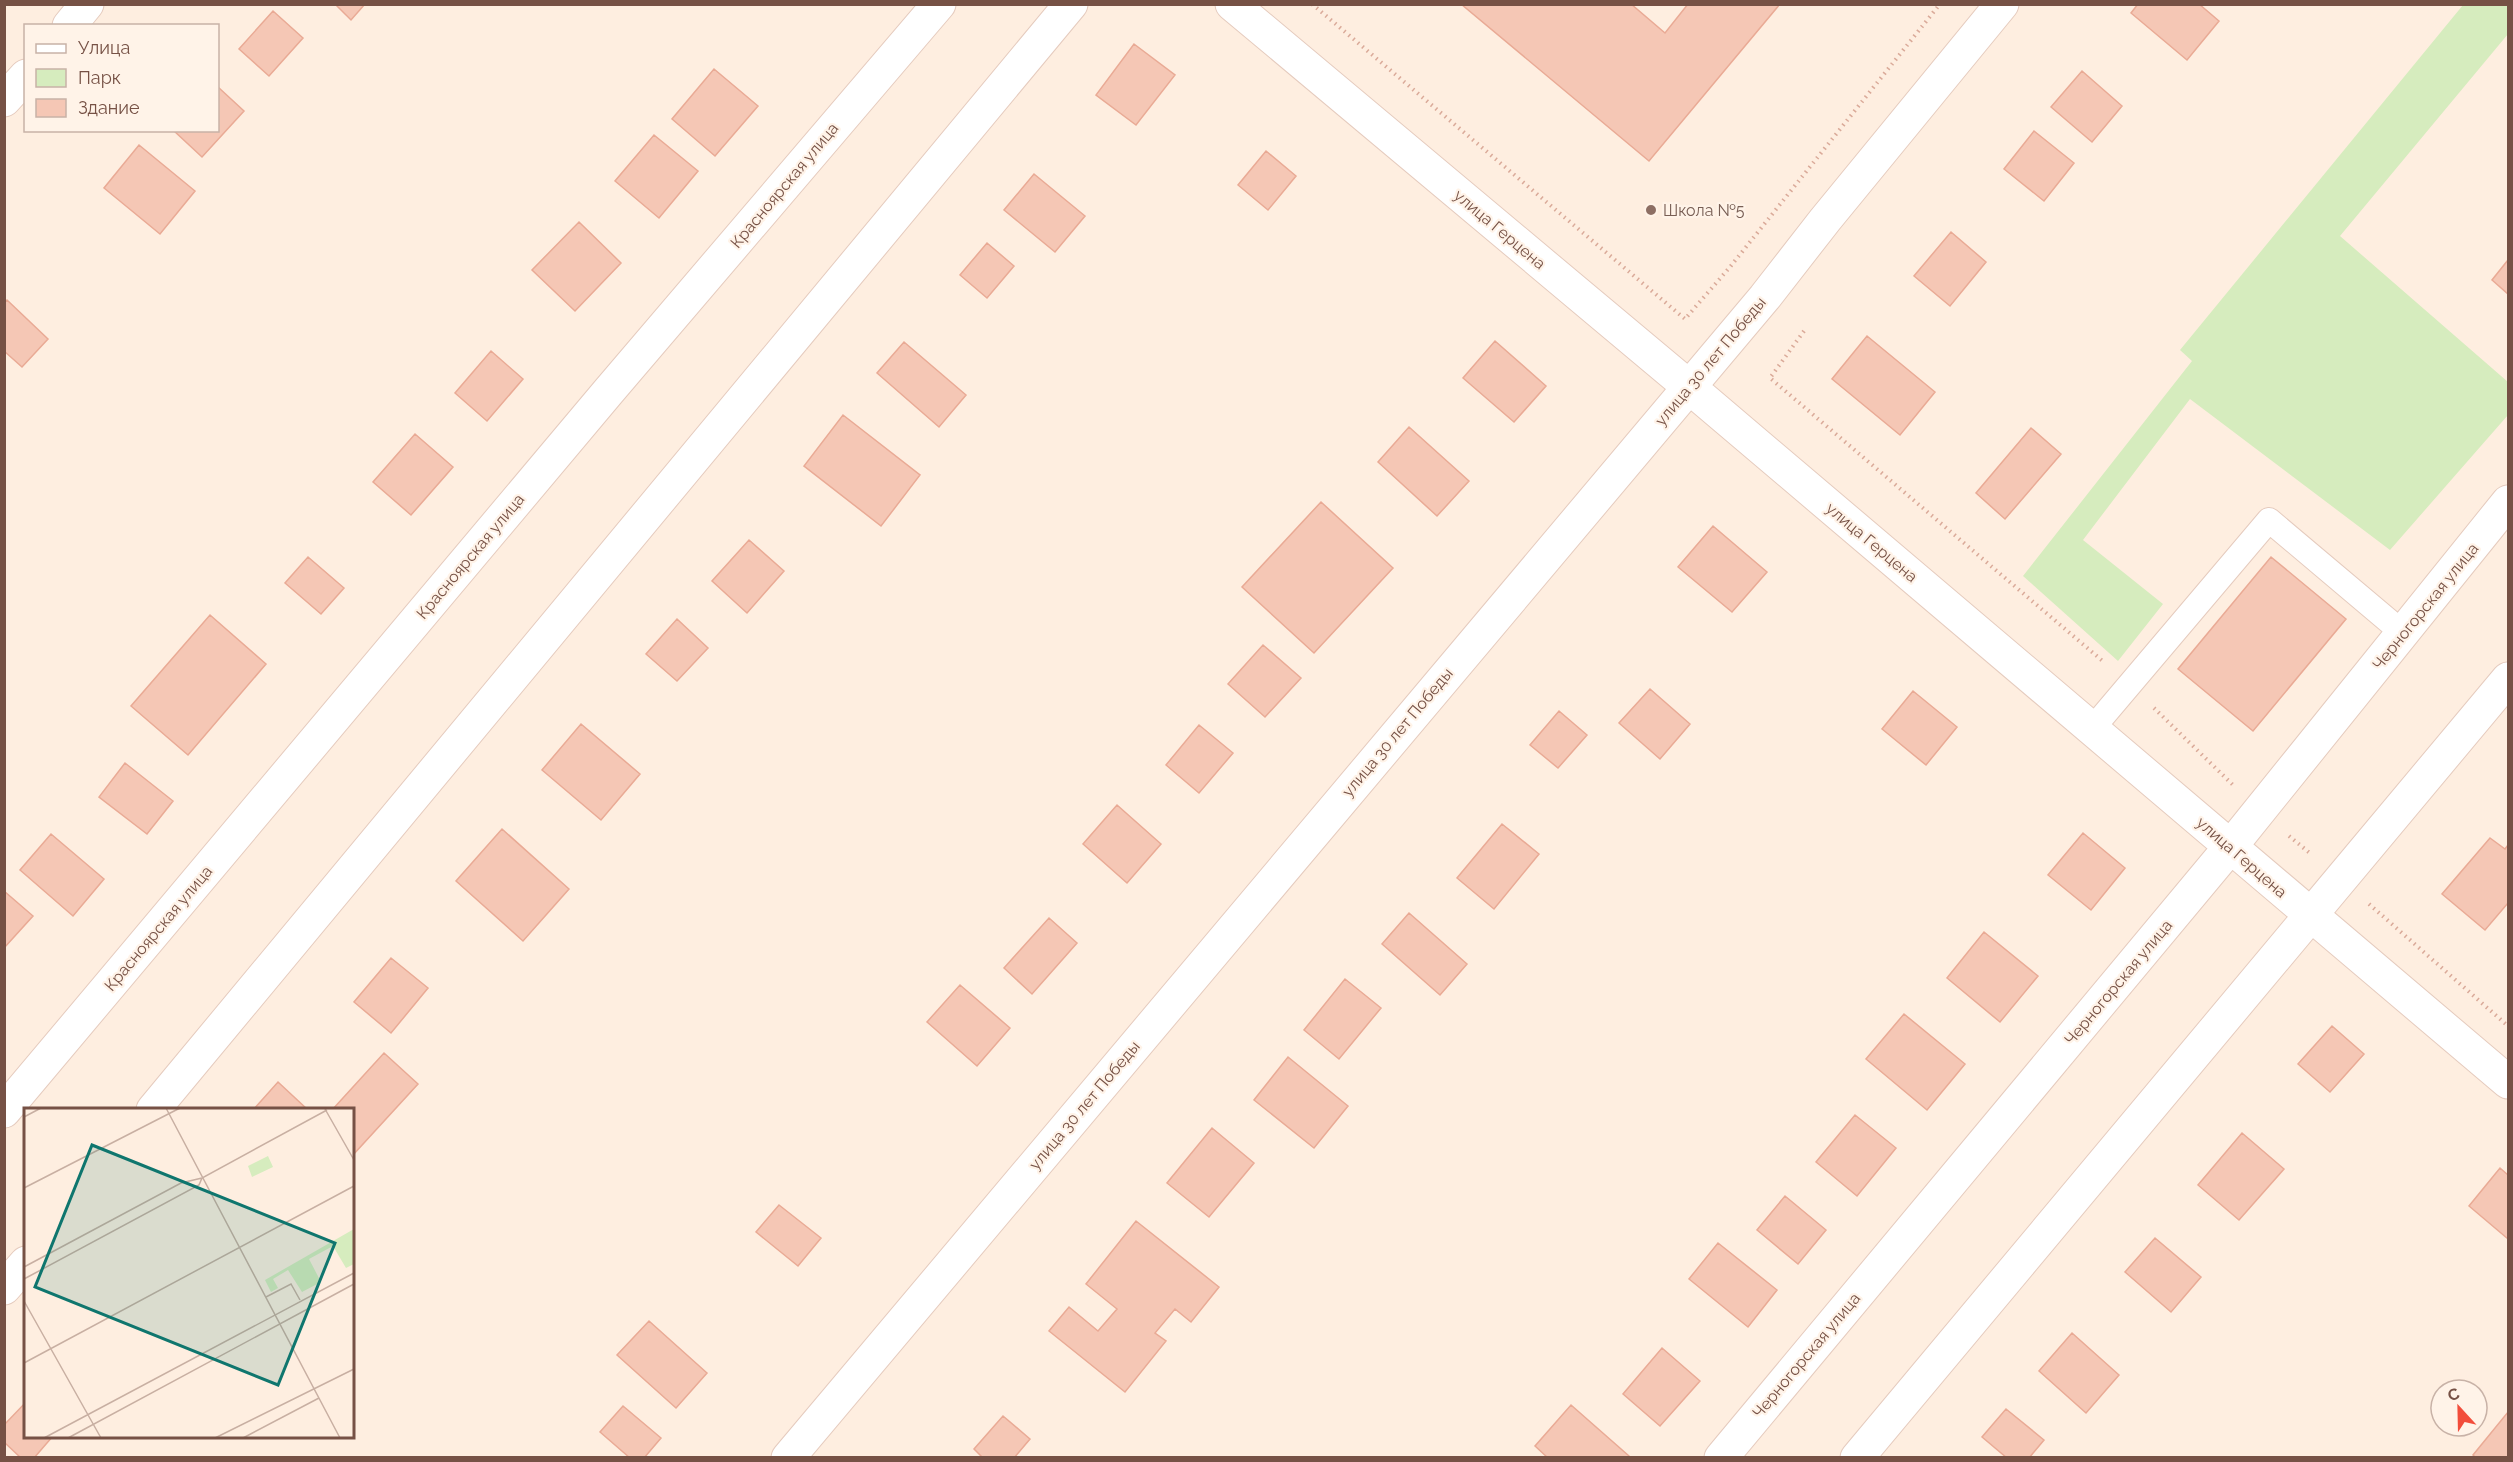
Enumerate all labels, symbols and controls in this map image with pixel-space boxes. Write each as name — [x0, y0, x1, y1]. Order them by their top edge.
legend — [24, 24, 219, 132]
text: Улица — [78, 37, 130, 58]
text: Парк — [78, 67, 121, 88]
text: Здание — [78, 97, 140, 118]
street label: Красноярская улица — [726, 119, 842, 252]
street label: улица Герцена — [1450, 186, 1549, 273]
place label: Школа №5 — [1663, 201, 1745, 220]
marker: Школа №5 — [1644, 203, 1658, 217]
street label: улица 30 лет Победы — [1651, 293, 1770, 430]
street label: Красноярская улица — [412, 490, 528, 623]
street label: улица Герцена — [1822, 499, 1921, 586]
street label: Черногорская улица — [2369, 539, 2482, 673]
street label: улица 30 лет Победы — [1338, 664, 1457, 801]
street label: улица Герцена — [2193, 813, 2291, 902]
street label: Красноярская улица — [100, 862, 216, 995]
street label: Черногорская улица — [2061, 916, 2176, 1049]
street label: улица 30 лет Победы — [1025, 1037, 1144, 1174]
inset map — [24, 1108, 354, 1438]
street label: Черногорская улица — [1749, 1289, 1864, 1422]
north arrow — [2429, 1378, 2489, 1438]
text: С — [2445, 1384, 2462, 1405]

